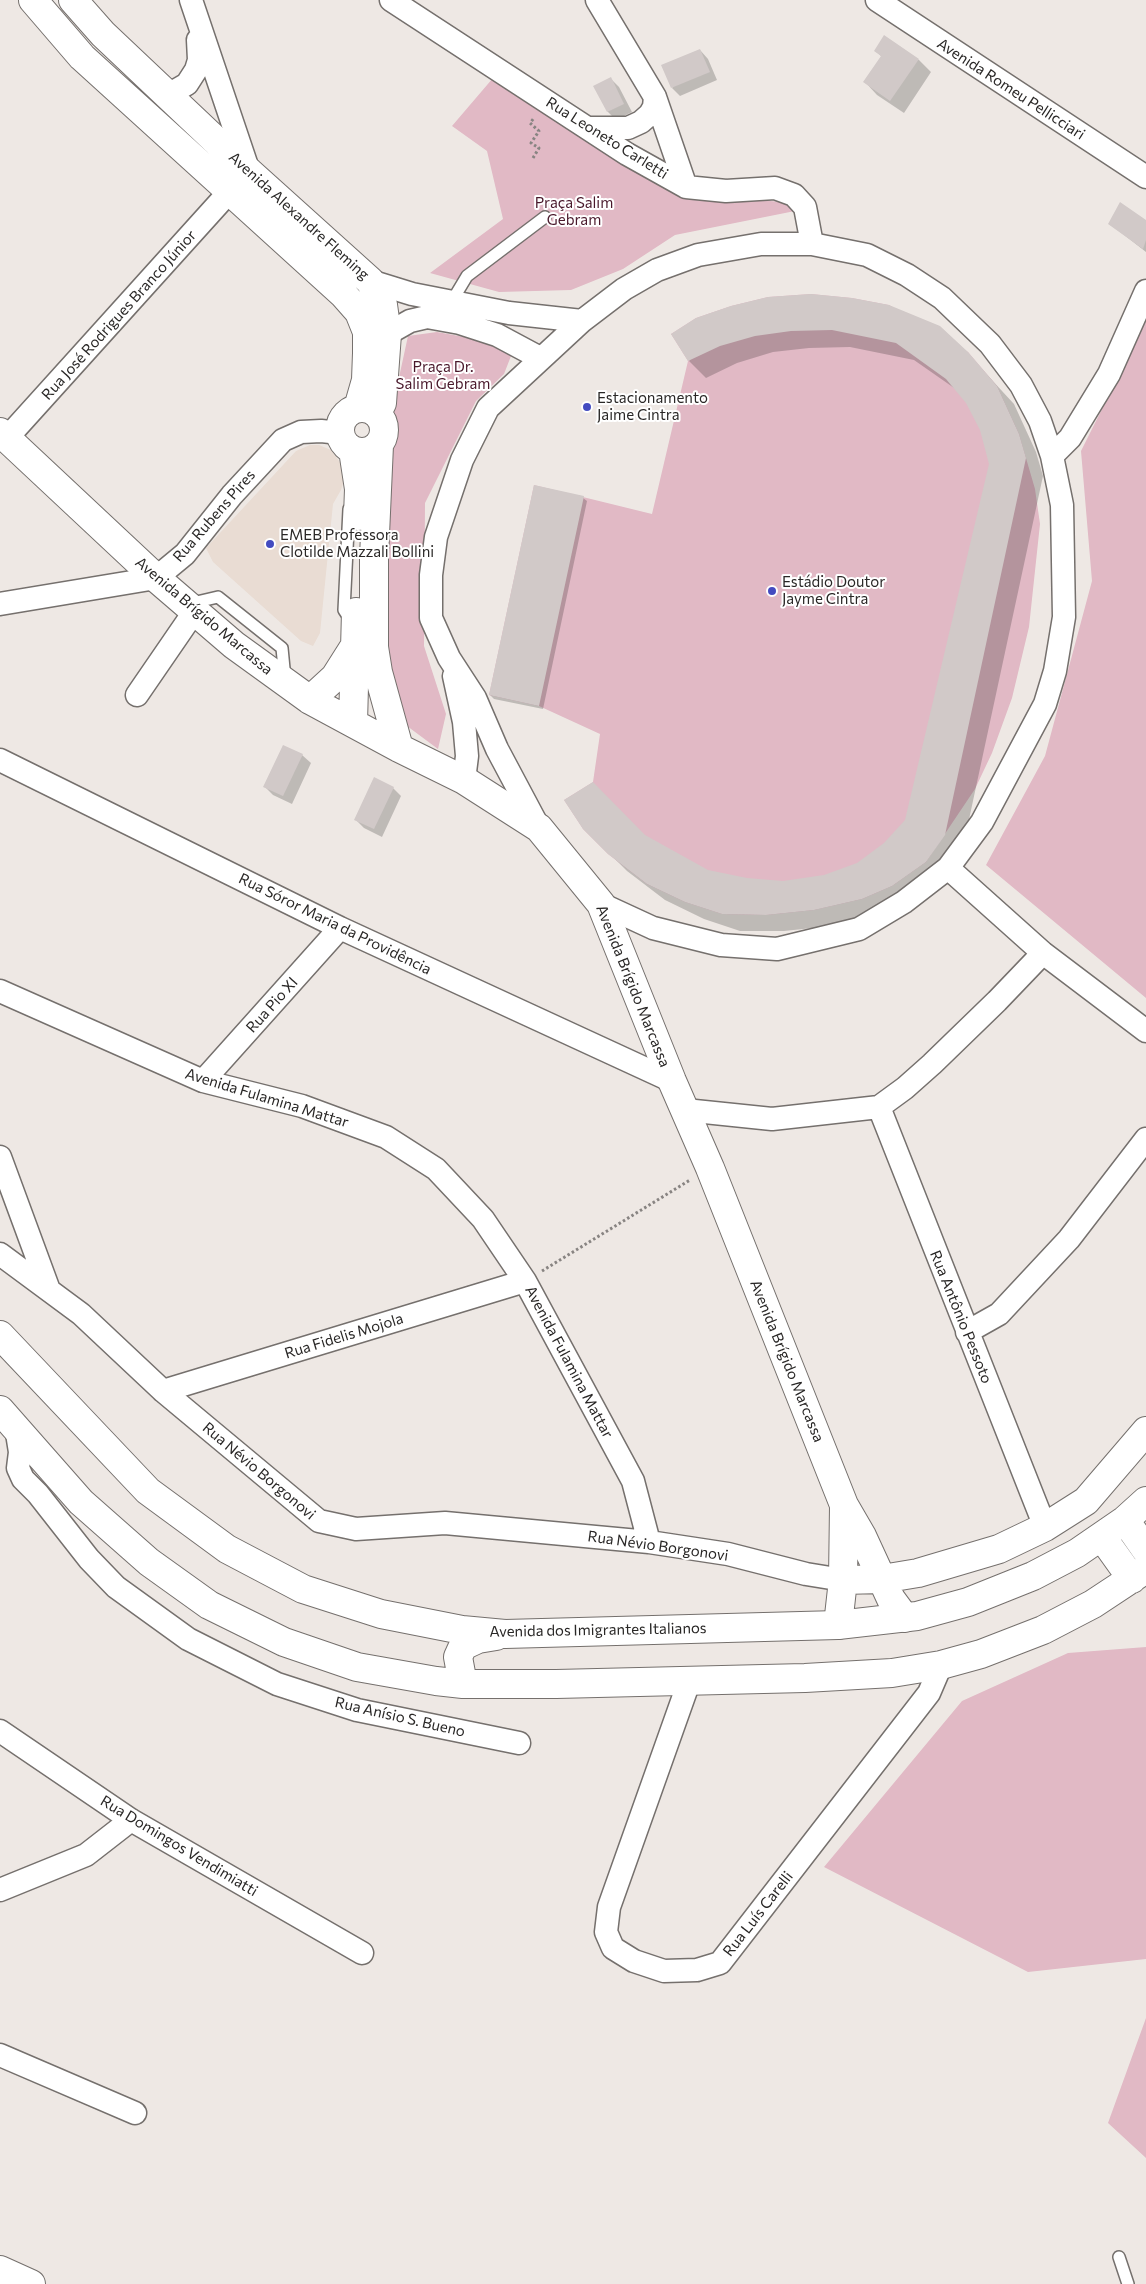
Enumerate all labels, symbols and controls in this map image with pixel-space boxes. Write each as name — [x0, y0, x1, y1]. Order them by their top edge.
street label: Avenida Romeu Pellicciari — [934, 34, 1088, 144]
street label: Rua Leoneto Carletti — [543, 93, 671, 183]
street label: Avenida Alexandre Fleming — [225, 148, 373, 284]
park label: Praça Salim Gebram — [535, 194, 613, 229]
street label: Rua José Rodrigues Branco Júnior — [38, 226, 200, 404]
park label: Praça Dr. Salim Gebram — [396, 358, 490, 393]
place label: Estacionamento Jaime Cintra — [597, 389, 708, 424]
marker: Estacionamento Jaime Cintra — [581, 401, 593, 413]
street label: Rua Rubens Pires — [169, 466, 259, 566]
place label: EMEB Professora Clotilde Mazzali Bollini — [280, 526, 434, 561]
marker: EMEB Professora Clotilde Mazzali Bollini — [264, 538, 276, 550]
street label: Avenida Brígido Marcassa — [132, 553, 276, 679]
place label: Estádio Doutor Jayme Cintra — [782, 573, 885, 608]
marker: Estádio Doutor Jayme Cintra — [766, 585, 778, 597]
street label: Rua Sóror Maria da Providência — [236, 869, 434, 979]
street label: Avenida Brígido Marcassa — [592, 902, 674, 1070]
street label: Rua Pio XI — [242, 974, 302, 1036]
street label: Avenida Fulamina Mattar — [183, 1065, 351, 1131]
street label: Rua Antônio Pessoto — [926, 1248, 996, 1386]
street label: Avenida Brígido Marcassa — [746, 1277, 828, 1445]
street label: Avenida Fulamina Mattar — [521, 1283, 617, 1441]
street label: Rua Fidelis Mojola — [282, 1309, 406, 1363]
street label: Rua Névio Borgonovi — [199, 1418, 319, 1524]
street label: Rua Névio Borgonovi — [586, 1527, 730, 1565]
street label: Avenida dos Imigrantes Italianos — [489, 1619, 707, 1641]
street label: Rua Anísio S. Bueno — [333, 1693, 467, 1741]
street label: Rua Domingos Vendimiatti — [97, 1792, 261, 1900]
street label: Rua Luís Carelli — [719, 1868, 797, 1960]

